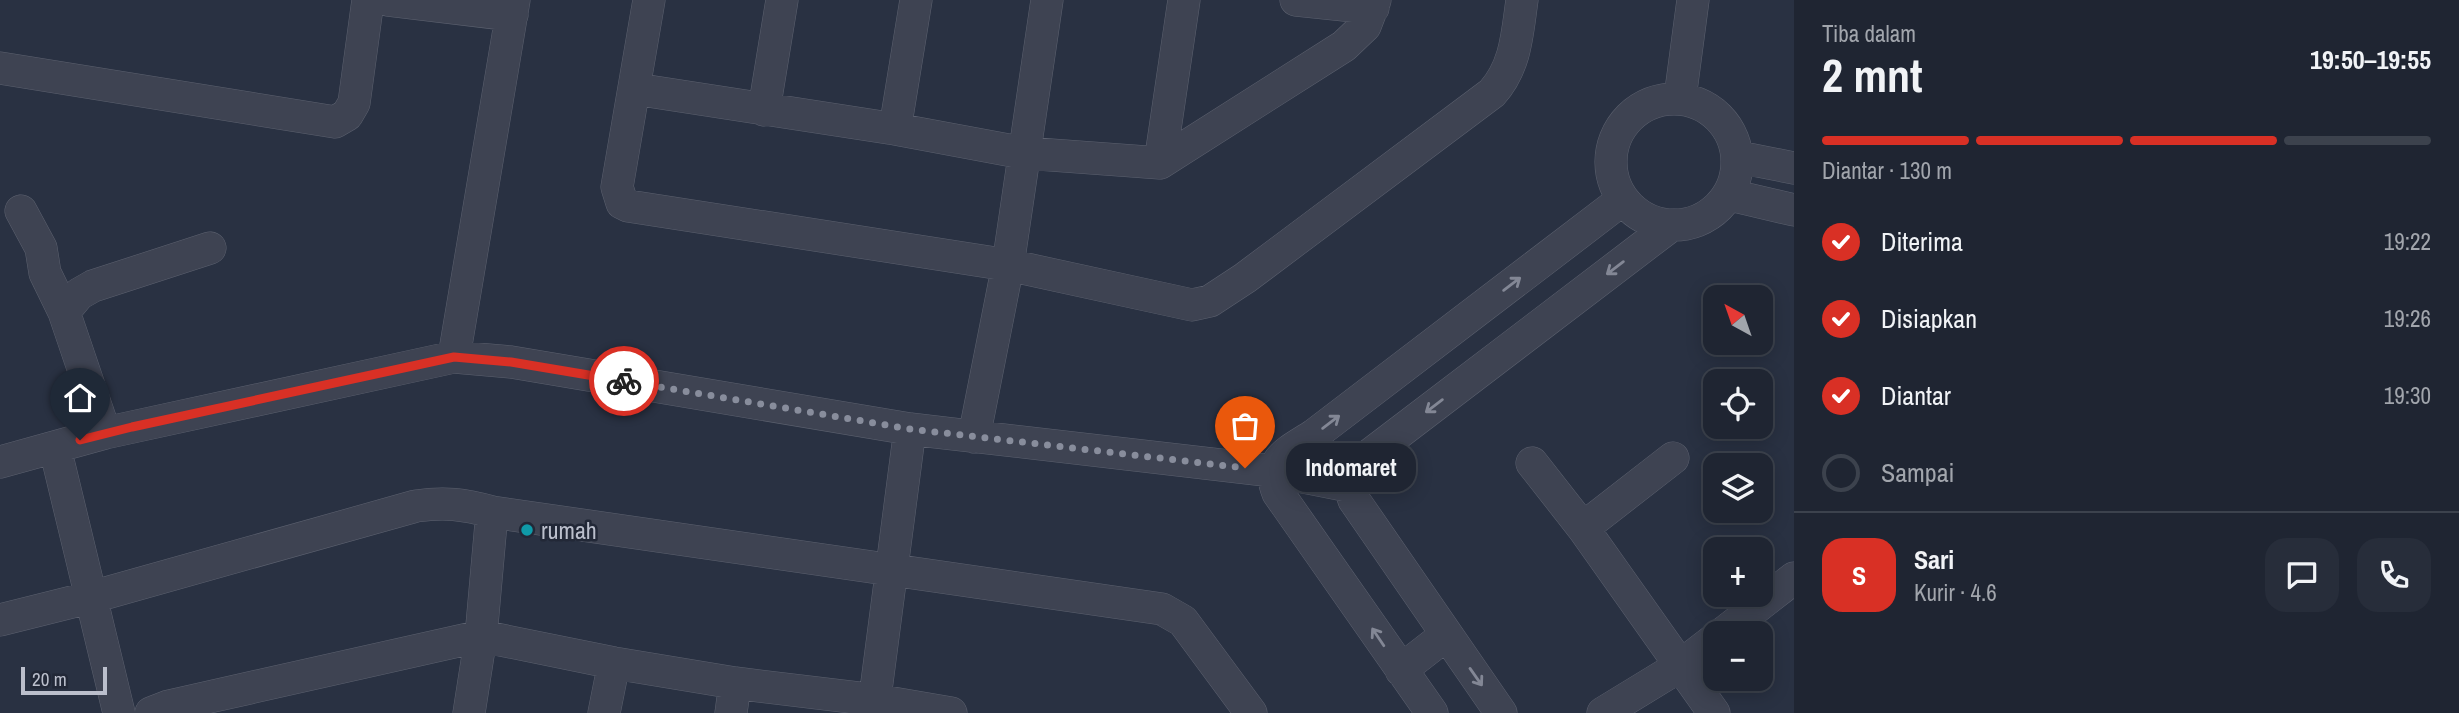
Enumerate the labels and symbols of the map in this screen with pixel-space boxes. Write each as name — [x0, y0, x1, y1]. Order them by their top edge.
one-way arrow — [1605, 260, 1624, 275]
one-way arrow — [1502, 276, 1521, 291]
north arrow — [1703, 285, 1773, 355]
courier — [589, 346, 659, 416]
pin — [50, 368, 110, 440]
pin — [1215, 396, 1275, 468]
one-way arrow — [1425, 399, 1444, 413]
one-way arrow — [1321, 414, 1340, 429]
callout: Indomaret — [1287, 444, 1416, 492]
place label: rumah — [541, 514, 597, 546]
marker: rumah — [519, 522, 535, 538]
one-way arrow — [1371, 628, 1385, 647]
scale bar — [21, 664, 107, 696]
one-way arrow — [1469, 667, 1483, 686]

